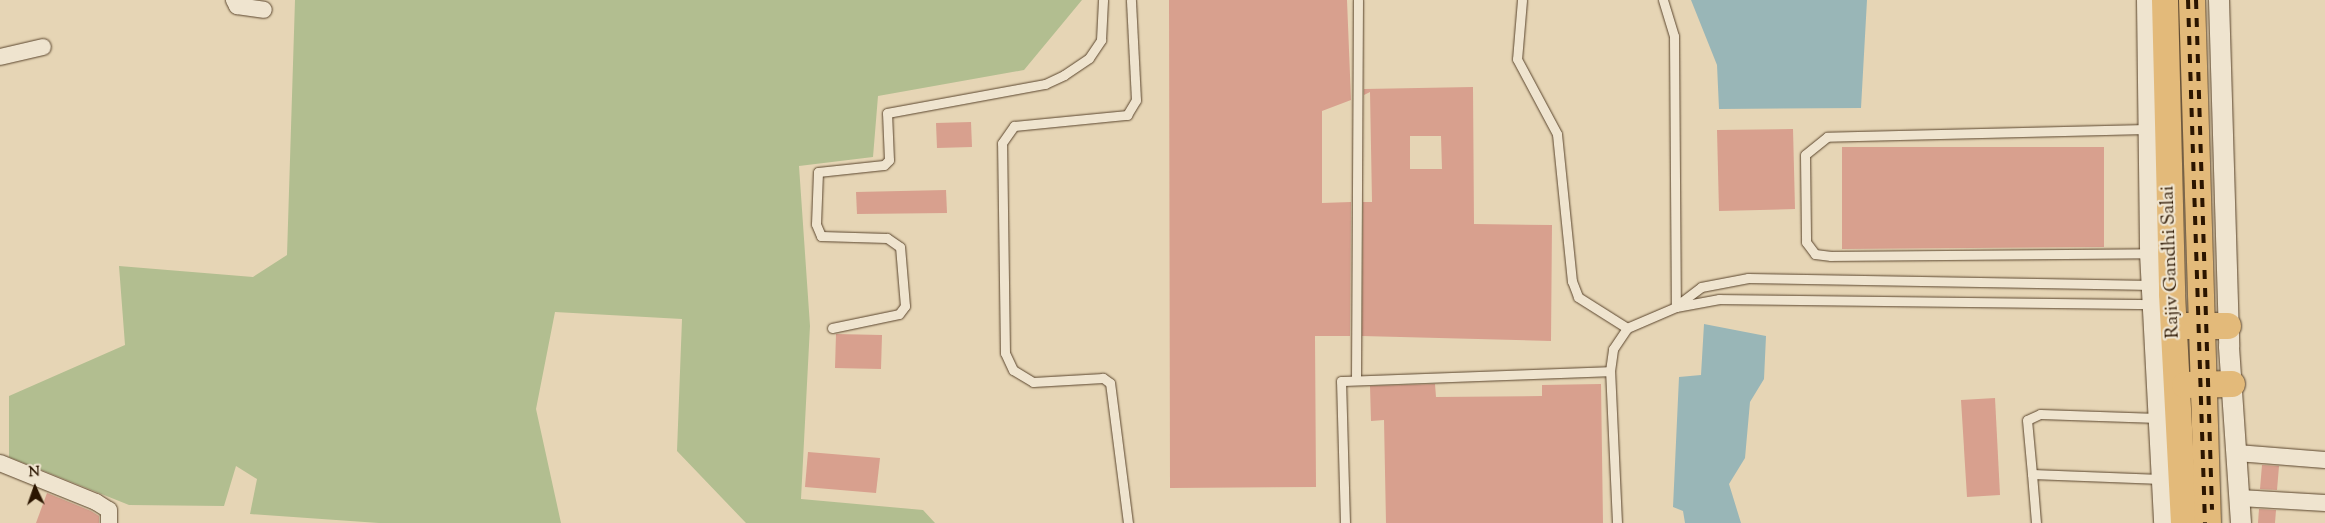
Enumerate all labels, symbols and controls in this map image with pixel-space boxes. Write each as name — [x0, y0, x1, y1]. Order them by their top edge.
street label: Rajiv Gandhi Salai — [2157, 185, 2185, 339]
north arrow — [10, 463, 60, 513]
text: N — [28, 463, 40, 483]

